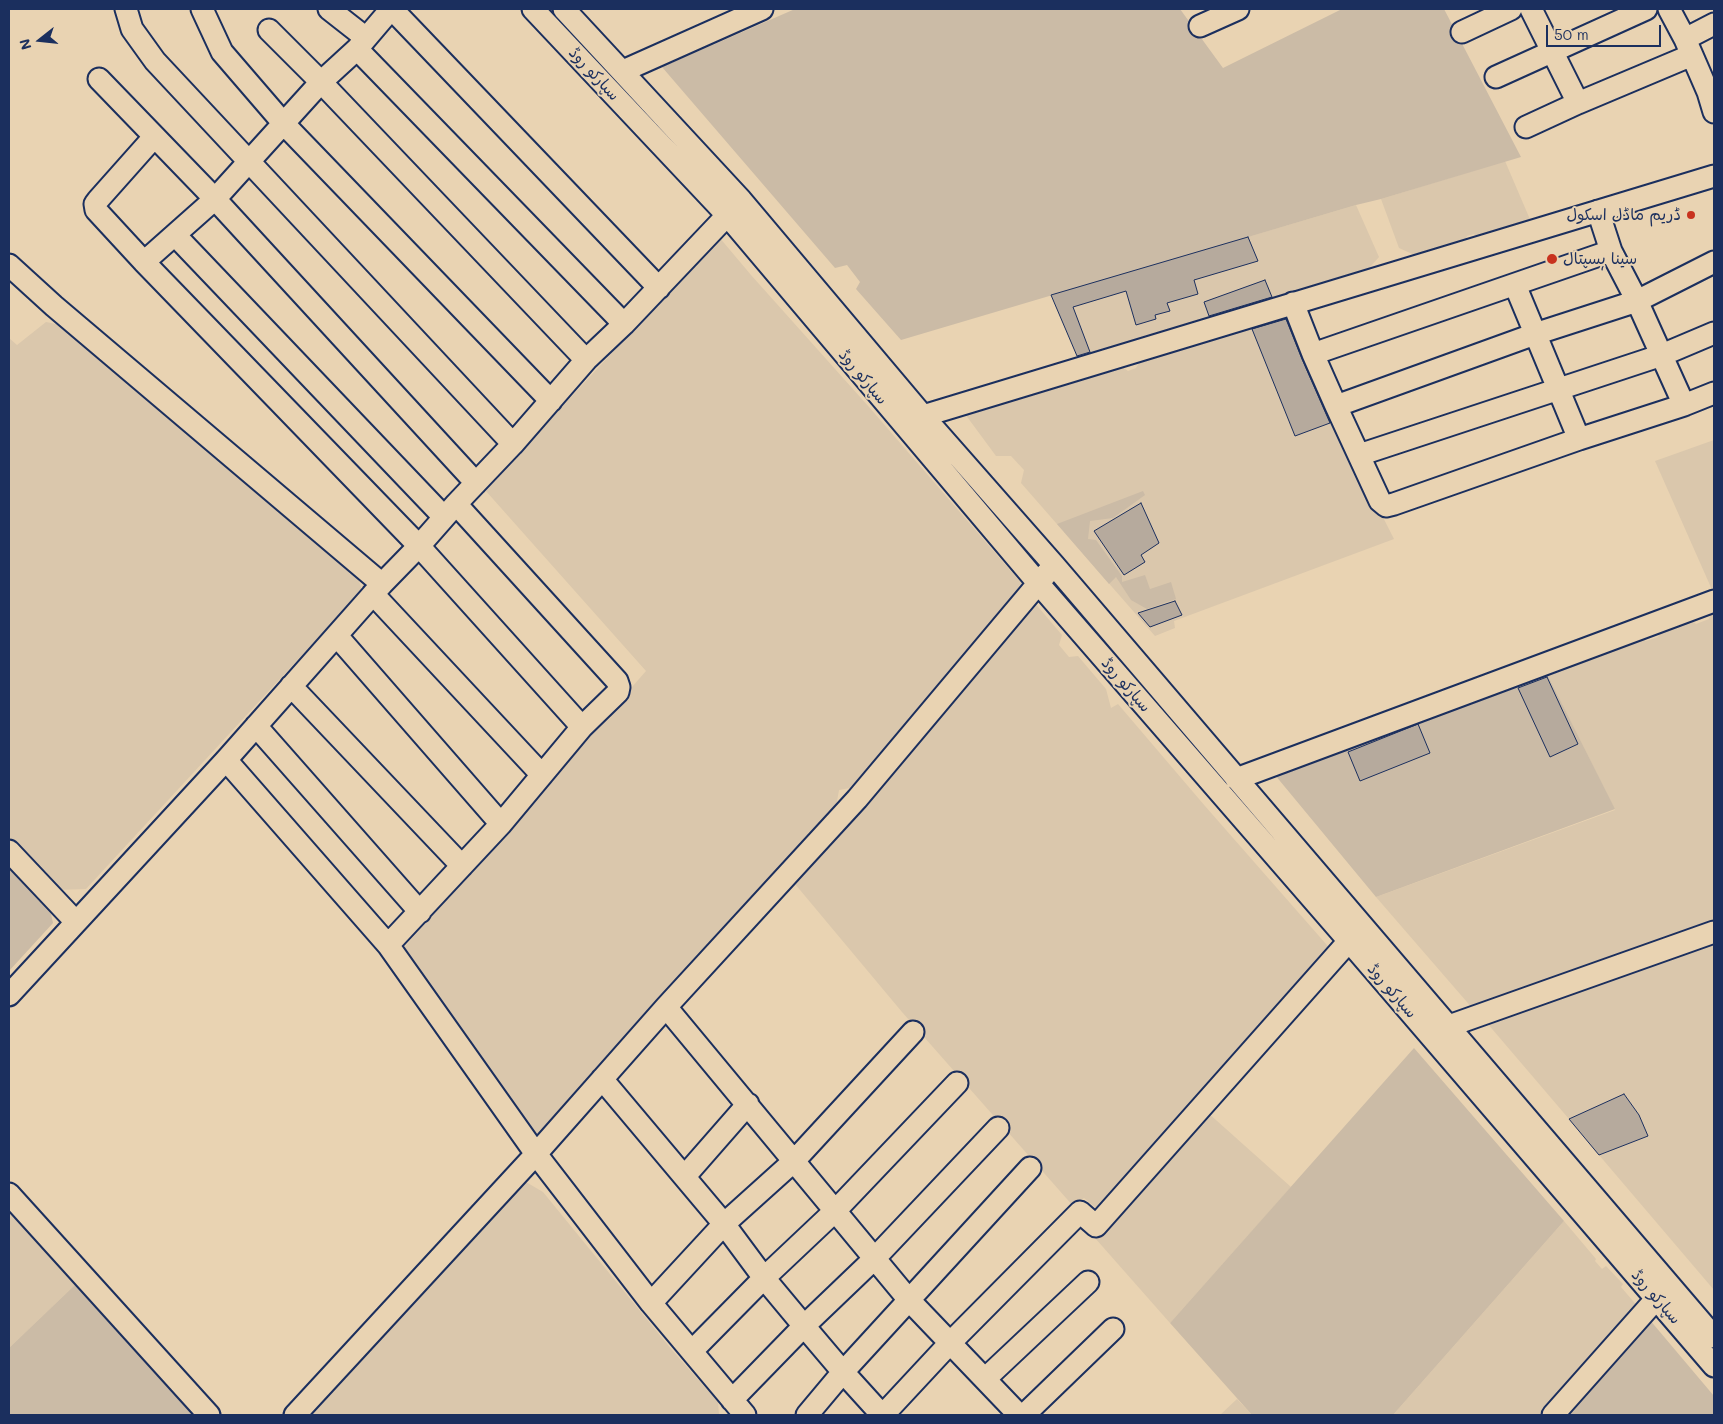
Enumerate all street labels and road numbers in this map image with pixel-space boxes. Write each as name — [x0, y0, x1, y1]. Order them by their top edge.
street label: سپارکو روڈ — [565, 43, 623, 105]
street label: سپارکو روڈ — [834, 346, 892, 408]
street label: سپارکو روڈ — [1097, 654, 1155, 716]
street label: سپارکو روڈ — [1363, 960, 1421, 1022]
street label: سپارکو روڈ — [1627, 1266, 1685, 1328]

